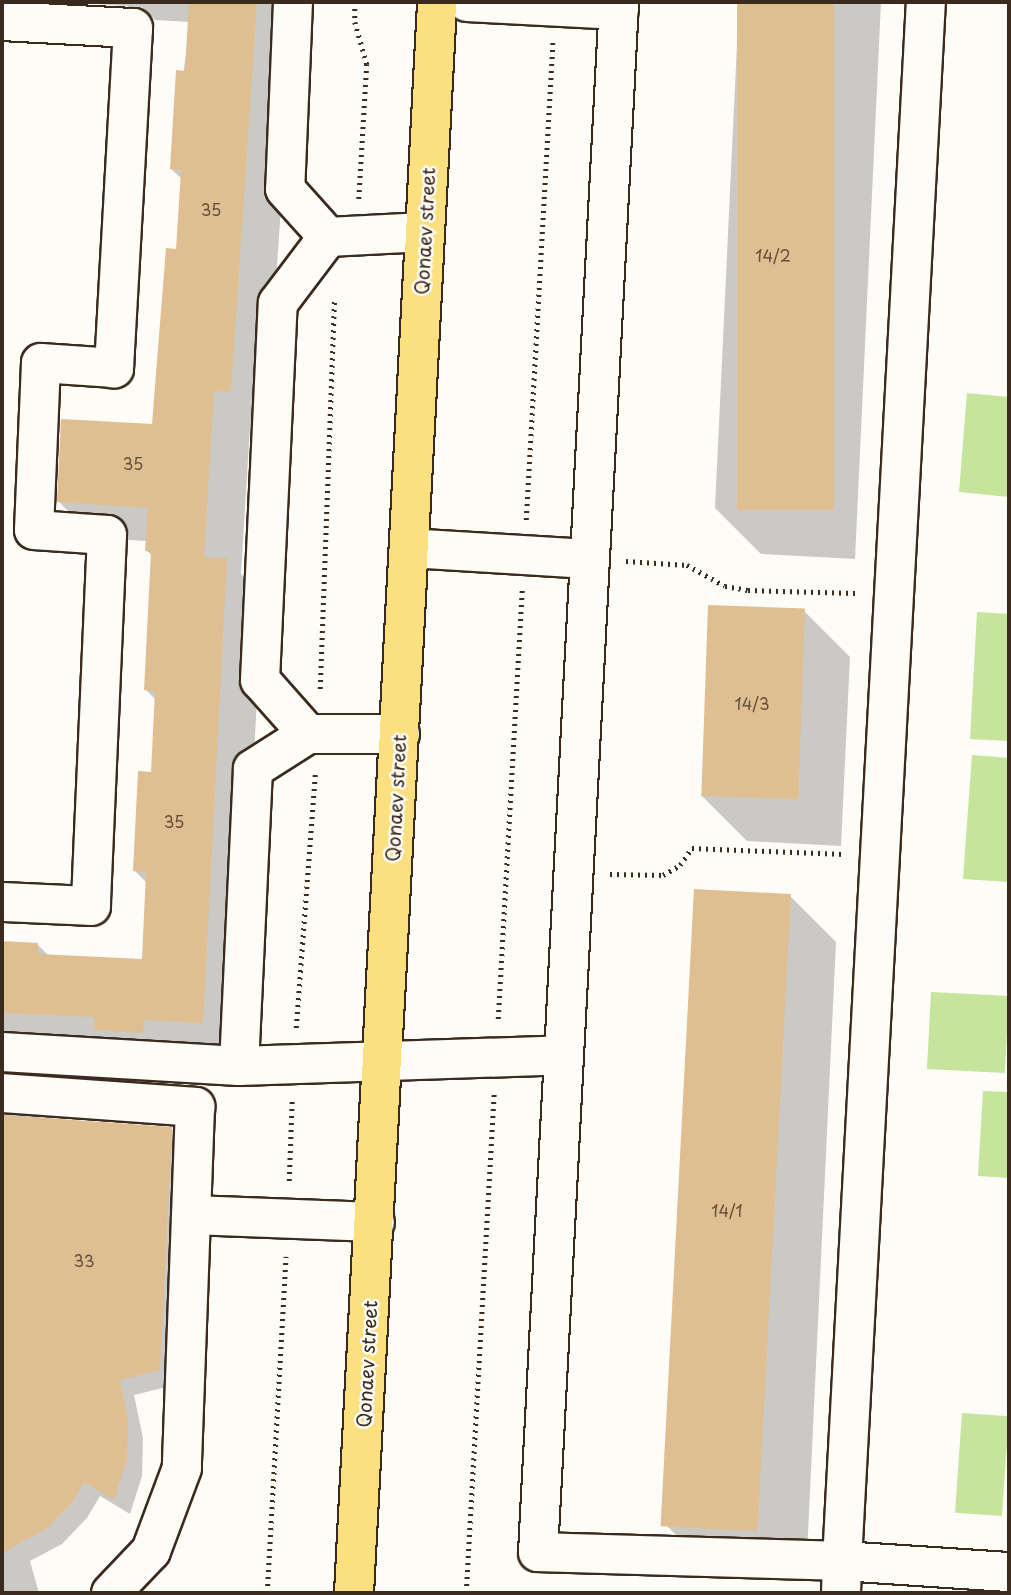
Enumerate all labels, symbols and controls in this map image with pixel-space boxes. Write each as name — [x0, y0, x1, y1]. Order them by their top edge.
street label: Qonaev street — [410, 166, 440, 296]
house number: 35 — [201, 199, 221, 219]
house number: 14/2 — [755, 245, 791, 265]
house number: 35 — [123, 453, 143, 473]
house number: 14/3 — [735, 693, 769, 713]
street label: Qonaev street — [381, 733, 411, 863]
house number: 35 — [164, 811, 184, 831]
house number: 14/1 — [711, 1200, 743, 1220]
house number: 33 — [73, 1250, 95, 1270]
street label: Qonaev street — [352, 1299, 382, 1429]

